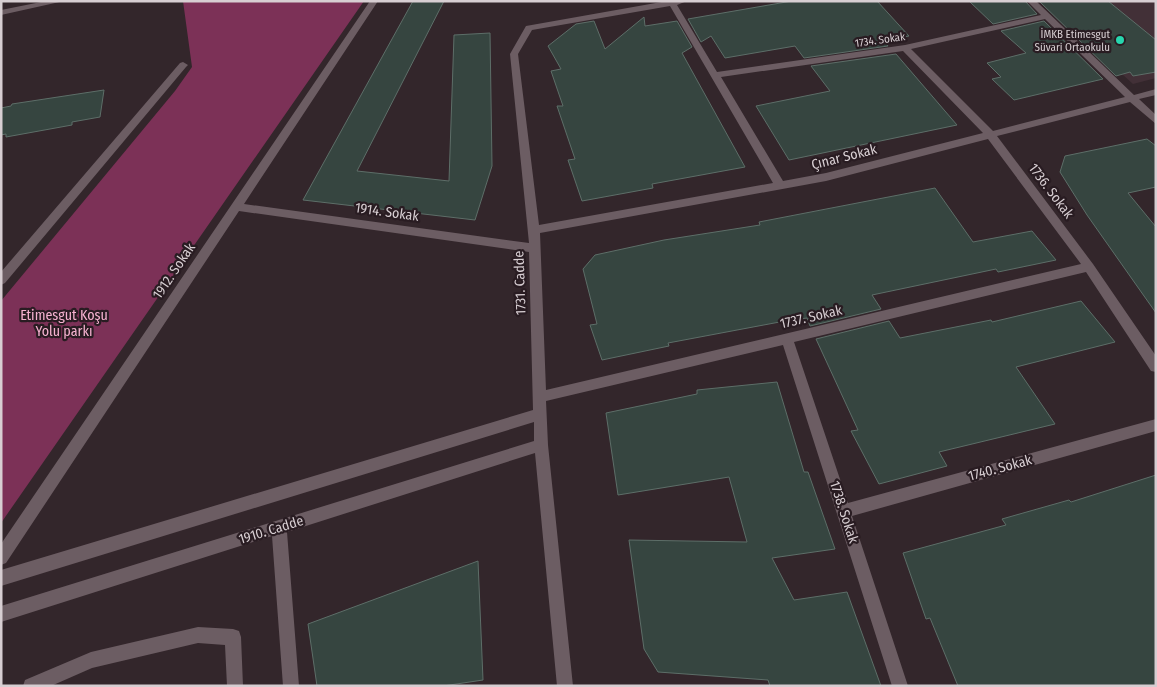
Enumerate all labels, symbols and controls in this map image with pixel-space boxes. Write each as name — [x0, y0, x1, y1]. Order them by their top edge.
place label: İMKB Etimesgut Süvari Ortaokulu — [1035, 27, 1110, 54]
street label: 1734. Sokak — [854, 30, 907, 50]
marker: İMKB Etimesgut Süvari Ortaokulu — [1114, 34, 1126, 46]
street label: Çınar Sokak — [810, 141, 879, 173]
street label: 1736. Sokak — [1025, 160, 1077, 222]
street label: 1914. Sokak — [354, 199, 421, 225]
street label: 1912. Sokak — [149, 239, 199, 302]
street label: 1731. Cadde — [510, 250, 530, 316]
street label: 1737. Sokak — [778, 302, 844, 332]
park label: Etimesgut Koşu Yolu parkı — [20, 307, 108, 340]
street label: 1740. Sokak — [966, 451, 1034, 485]
street label: 1738. Sokak — [826, 479, 862, 546]
street label: 1910. Cadde — [237, 512, 306, 548]

